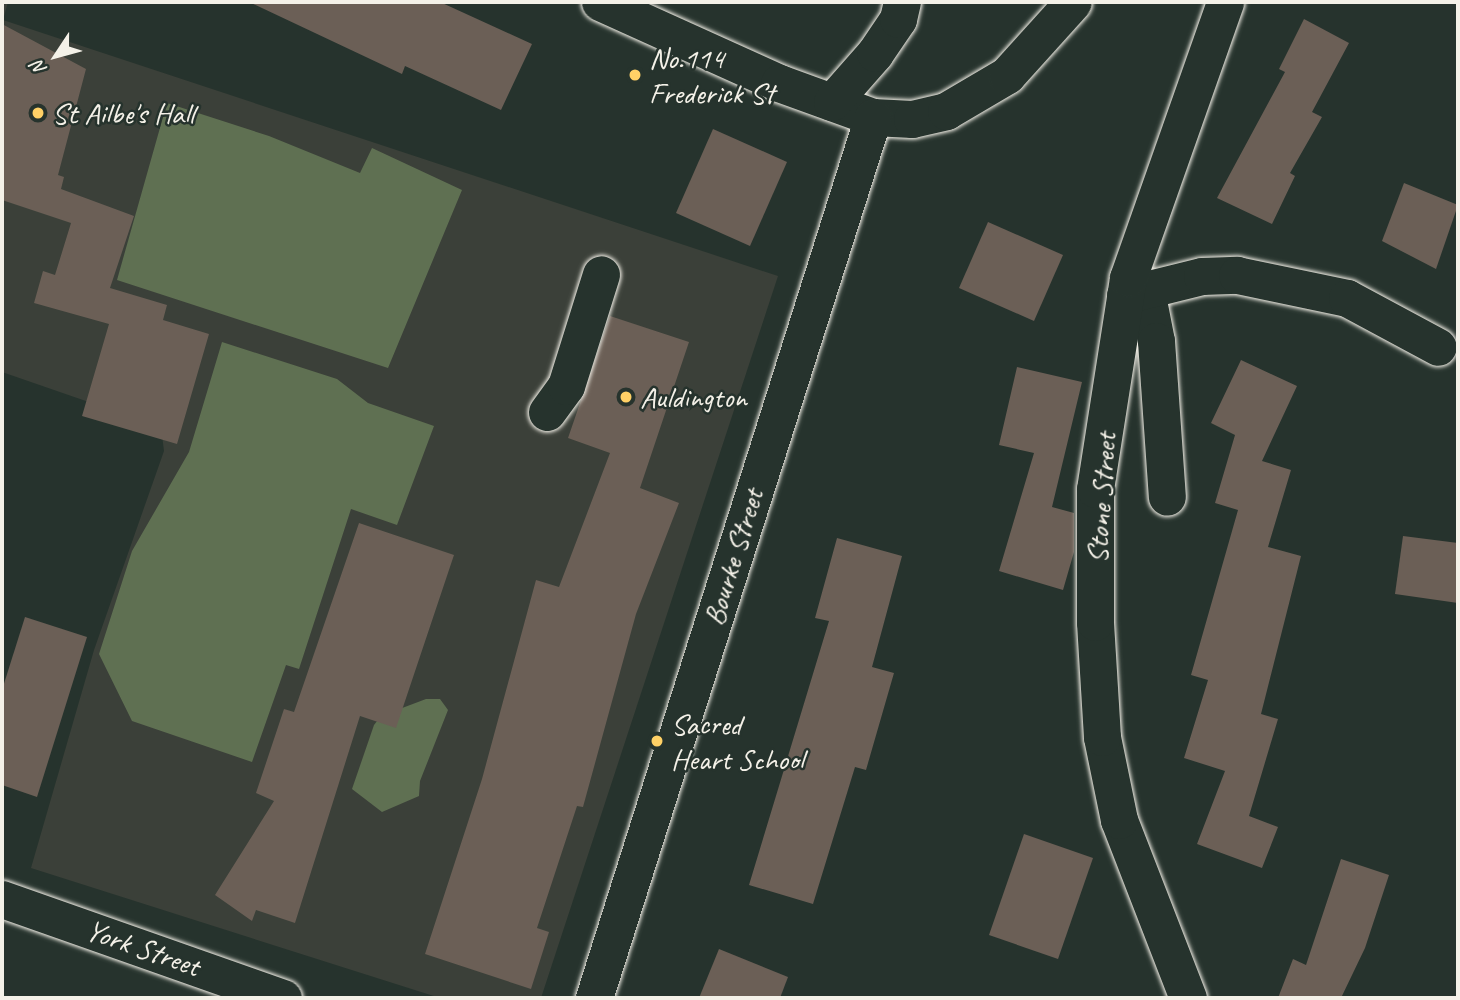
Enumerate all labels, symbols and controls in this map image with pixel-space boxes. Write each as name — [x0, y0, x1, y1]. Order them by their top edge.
north arrow — [21, 21, 91, 91]
place label: No.114 Frederick St — [649, 40, 775, 110]
text: N — [26, 57, 52, 80]
marker: No.114 Frederick St — [627, 67, 643, 83]
place label: St Ailbe's Hall — [52, 95, 194, 131]
marker: St Ailbe's Hall — [30, 105, 46, 121]
place label: Auldington — [640, 379, 747, 415]
marker: Auldington — [618, 389, 634, 405]
street label: Stone Street — [1078, 431, 1124, 565]
street label: Bourke Street — [695, 484, 771, 630]
place label: Sacred Heart School — [671, 706, 802, 776]
marker: Sacred Heart School — [649, 733, 665, 749]
street label: York Street — [81, 912, 205, 984]

